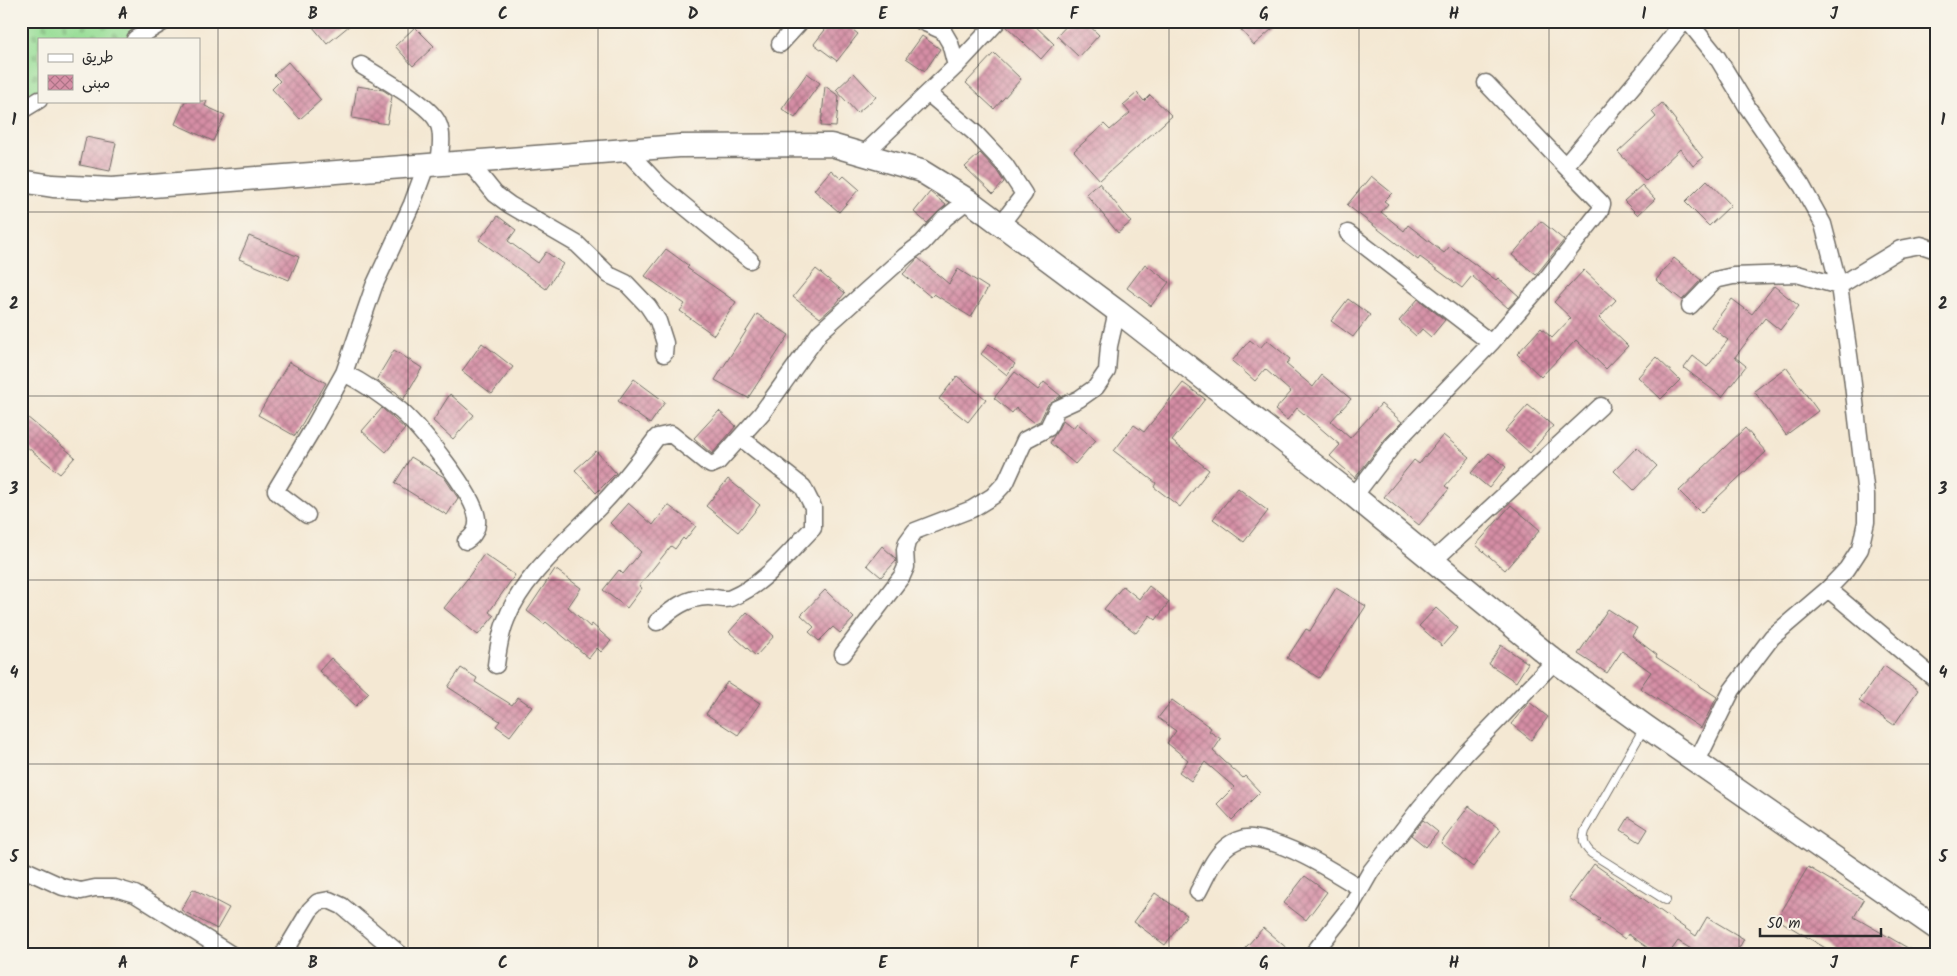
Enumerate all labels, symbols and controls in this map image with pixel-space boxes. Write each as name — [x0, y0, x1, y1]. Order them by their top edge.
text: A — [118, 2, 128, 27]
text: B — [308, 2, 318, 27]
text: C — [498, 2, 508, 27]
text: D — [688, 2, 699, 27]
text: E — [879, 2, 889, 27]
text: F — [1070, 2, 1080, 27]
text: G — [1259, 2, 1269, 27]
text: H — [1449, 2, 1459, 27]
text: I — [1642, 2, 1647, 27]
text: J — [1830, 2, 1839, 27]
legend — [38, 38, 200, 102]
text: طريق — [82, 46, 114, 70]
text: مبنى — [82, 72, 110, 96]
text: 1 — [12, 108, 17, 133]
text: 1 — [1941, 108, 1946, 133]
text: 2 — [9, 292, 19, 317]
text: 2 — [1938, 292, 1948, 317]
text: 3 — [9, 477, 19, 502]
text: 3 — [1938, 477, 1948, 502]
text: 4 — [10, 661, 19, 686]
text: 4 — [1939, 661, 1948, 686]
text: 5 — [9, 845, 20, 870]
text: 5 — [1938, 845, 1949, 870]
scale bar — [1760, 906, 1881, 938]
text: 50 m — [1767, 912, 1801, 936]
text: A — [118, 951, 128, 976]
text: B — [308, 951, 318, 976]
text: C — [498, 951, 508, 976]
text: D — [688, 951, 699, 976]
text: E — [879, 951, 889, 976]
text: F — [1070, 951, 1080, 976]
text: G — [1259, 951, 1269, 976]
text: H — [1449, 951, 1459, 976]
text: I — [1642, 951, 1647, 976]
text: J — [1830, 951, 1839, 976]

